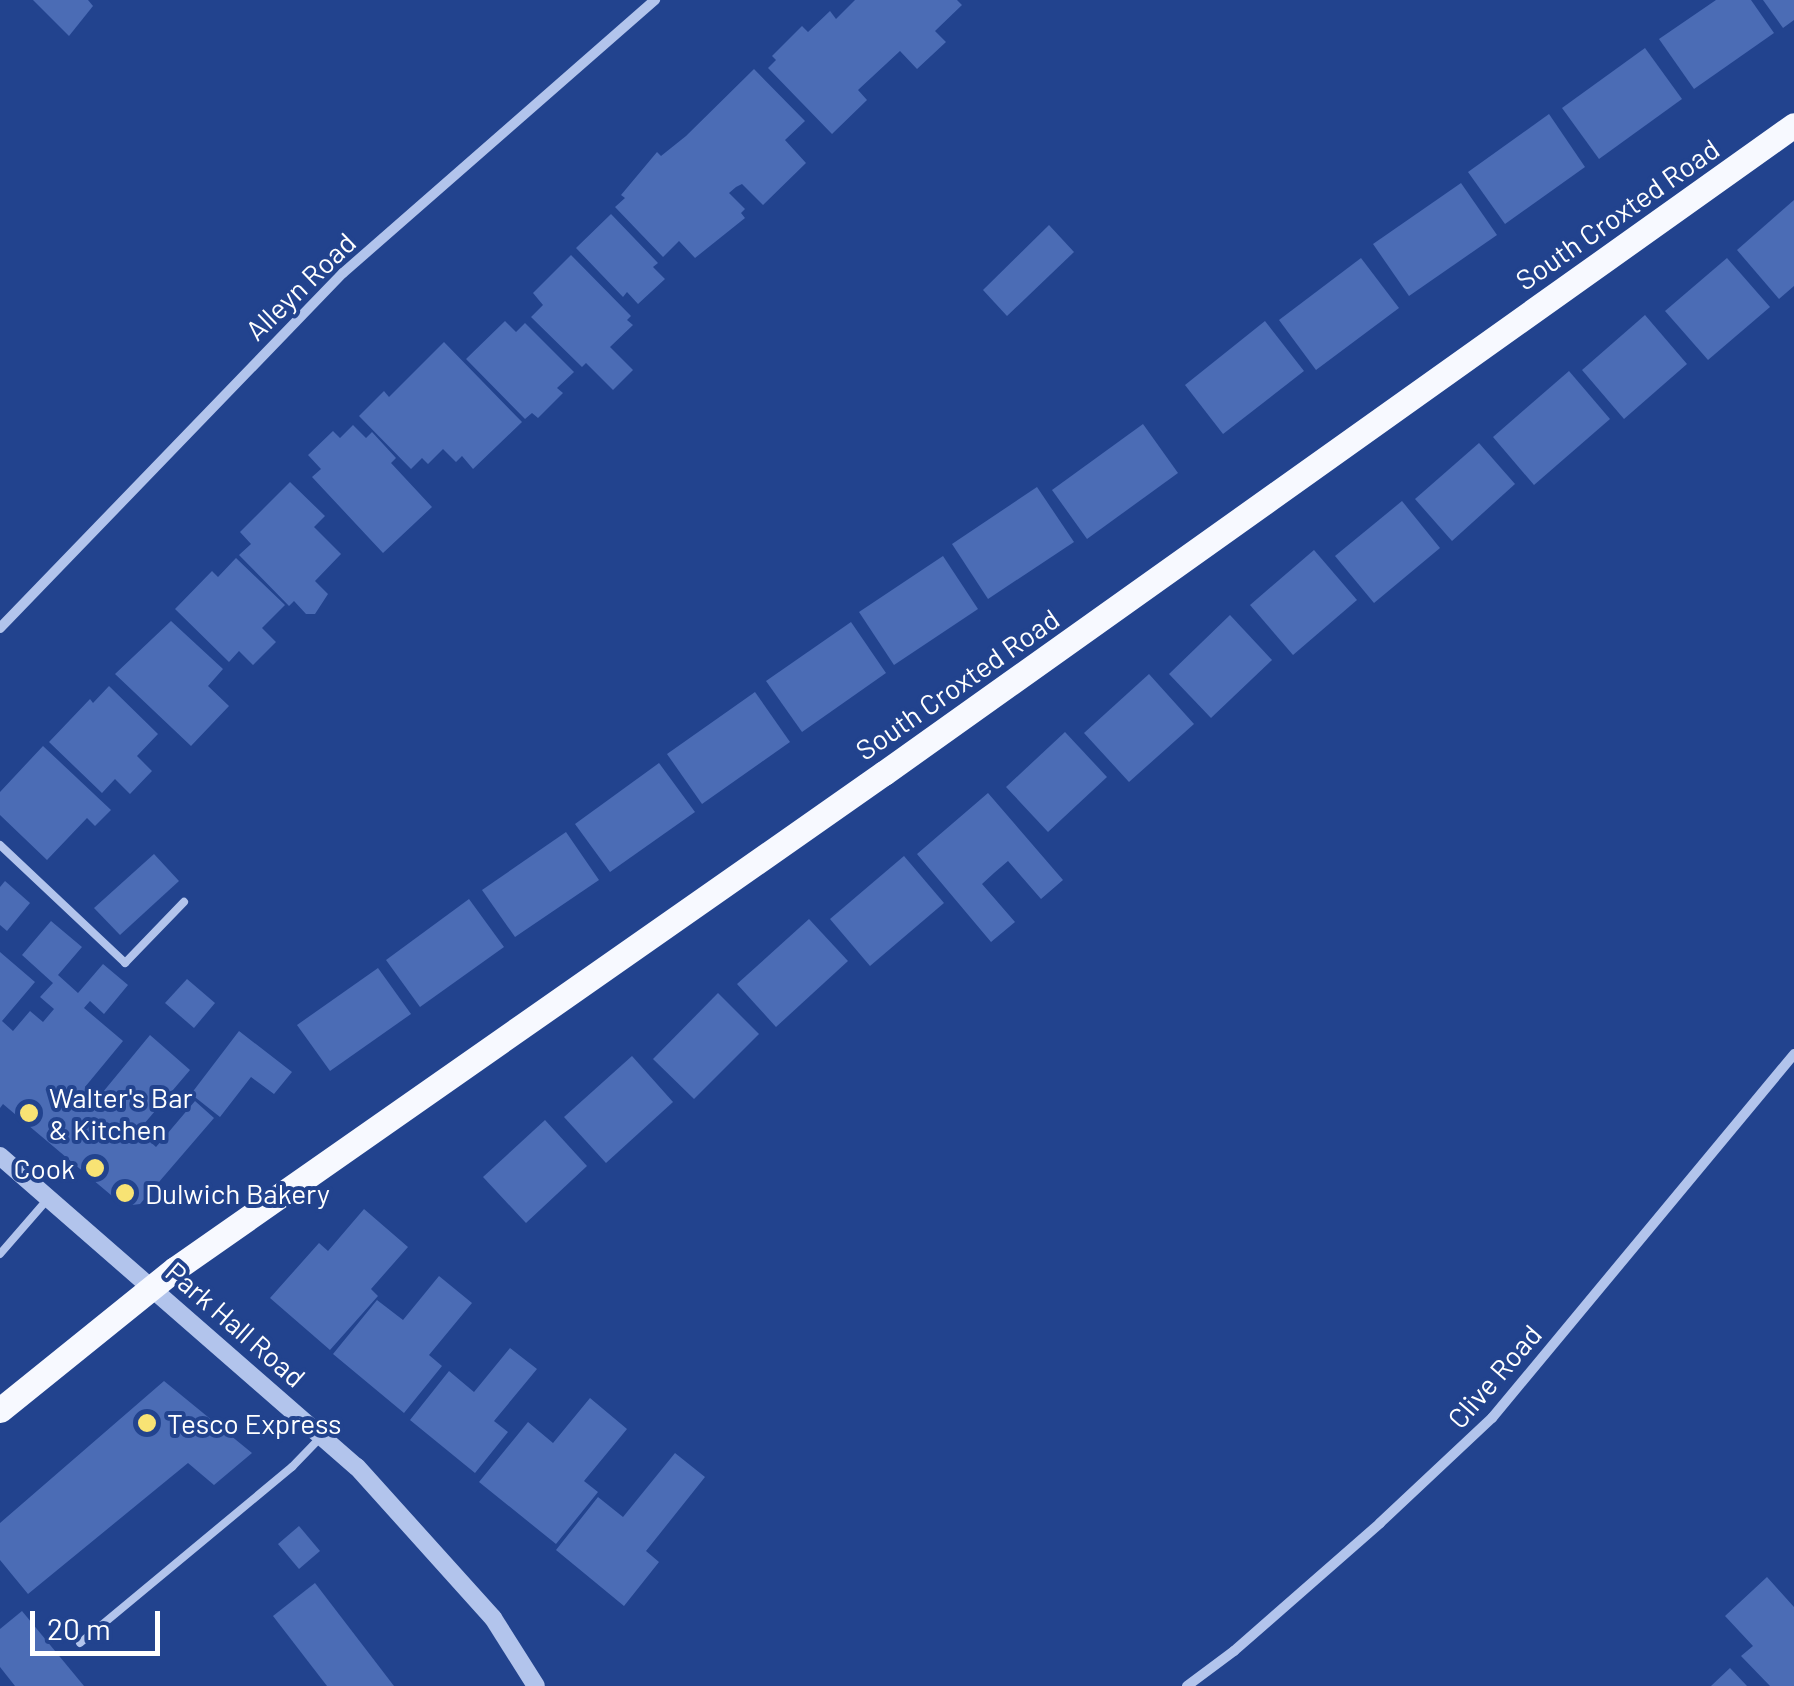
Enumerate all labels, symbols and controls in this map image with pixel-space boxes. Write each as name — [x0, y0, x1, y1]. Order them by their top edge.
street label: South Croxted Road — [1509, 131, 1725, 297]
street label: Alleyn Road — [238, 225, 362, 347]
street label: South Croxted Road — [849, 601, 1065, 767]
place label: Walter's Bar & Kitchen — [49, 1080, 193, 1146]
marker: Walter's Bar & Kitchen — [18, 1102, 40, 1124]
place label: Cook — [13, 1151, 75, 1185]
marker: Cook — [84, 1157, 106, 1179]
place label: Dulwich Bakery — [145, 1176, 330, 1210]
marker: Dulwich Bakery — [114, 1182, 136, 1204]
street label: Park Hall Road — [159, 1254, 313, 1394]
street label: Clive Road — [1440, 1317, 1548, 1435]
place label: Tesco Express — [167, 1406, 341, 1440]
marker: Tesco Express — [136, 1412, 158, 1434]
scale bar — [35, 1591, 165, 1653]
text: 20 m — [47, 1610, 111, 1646]

